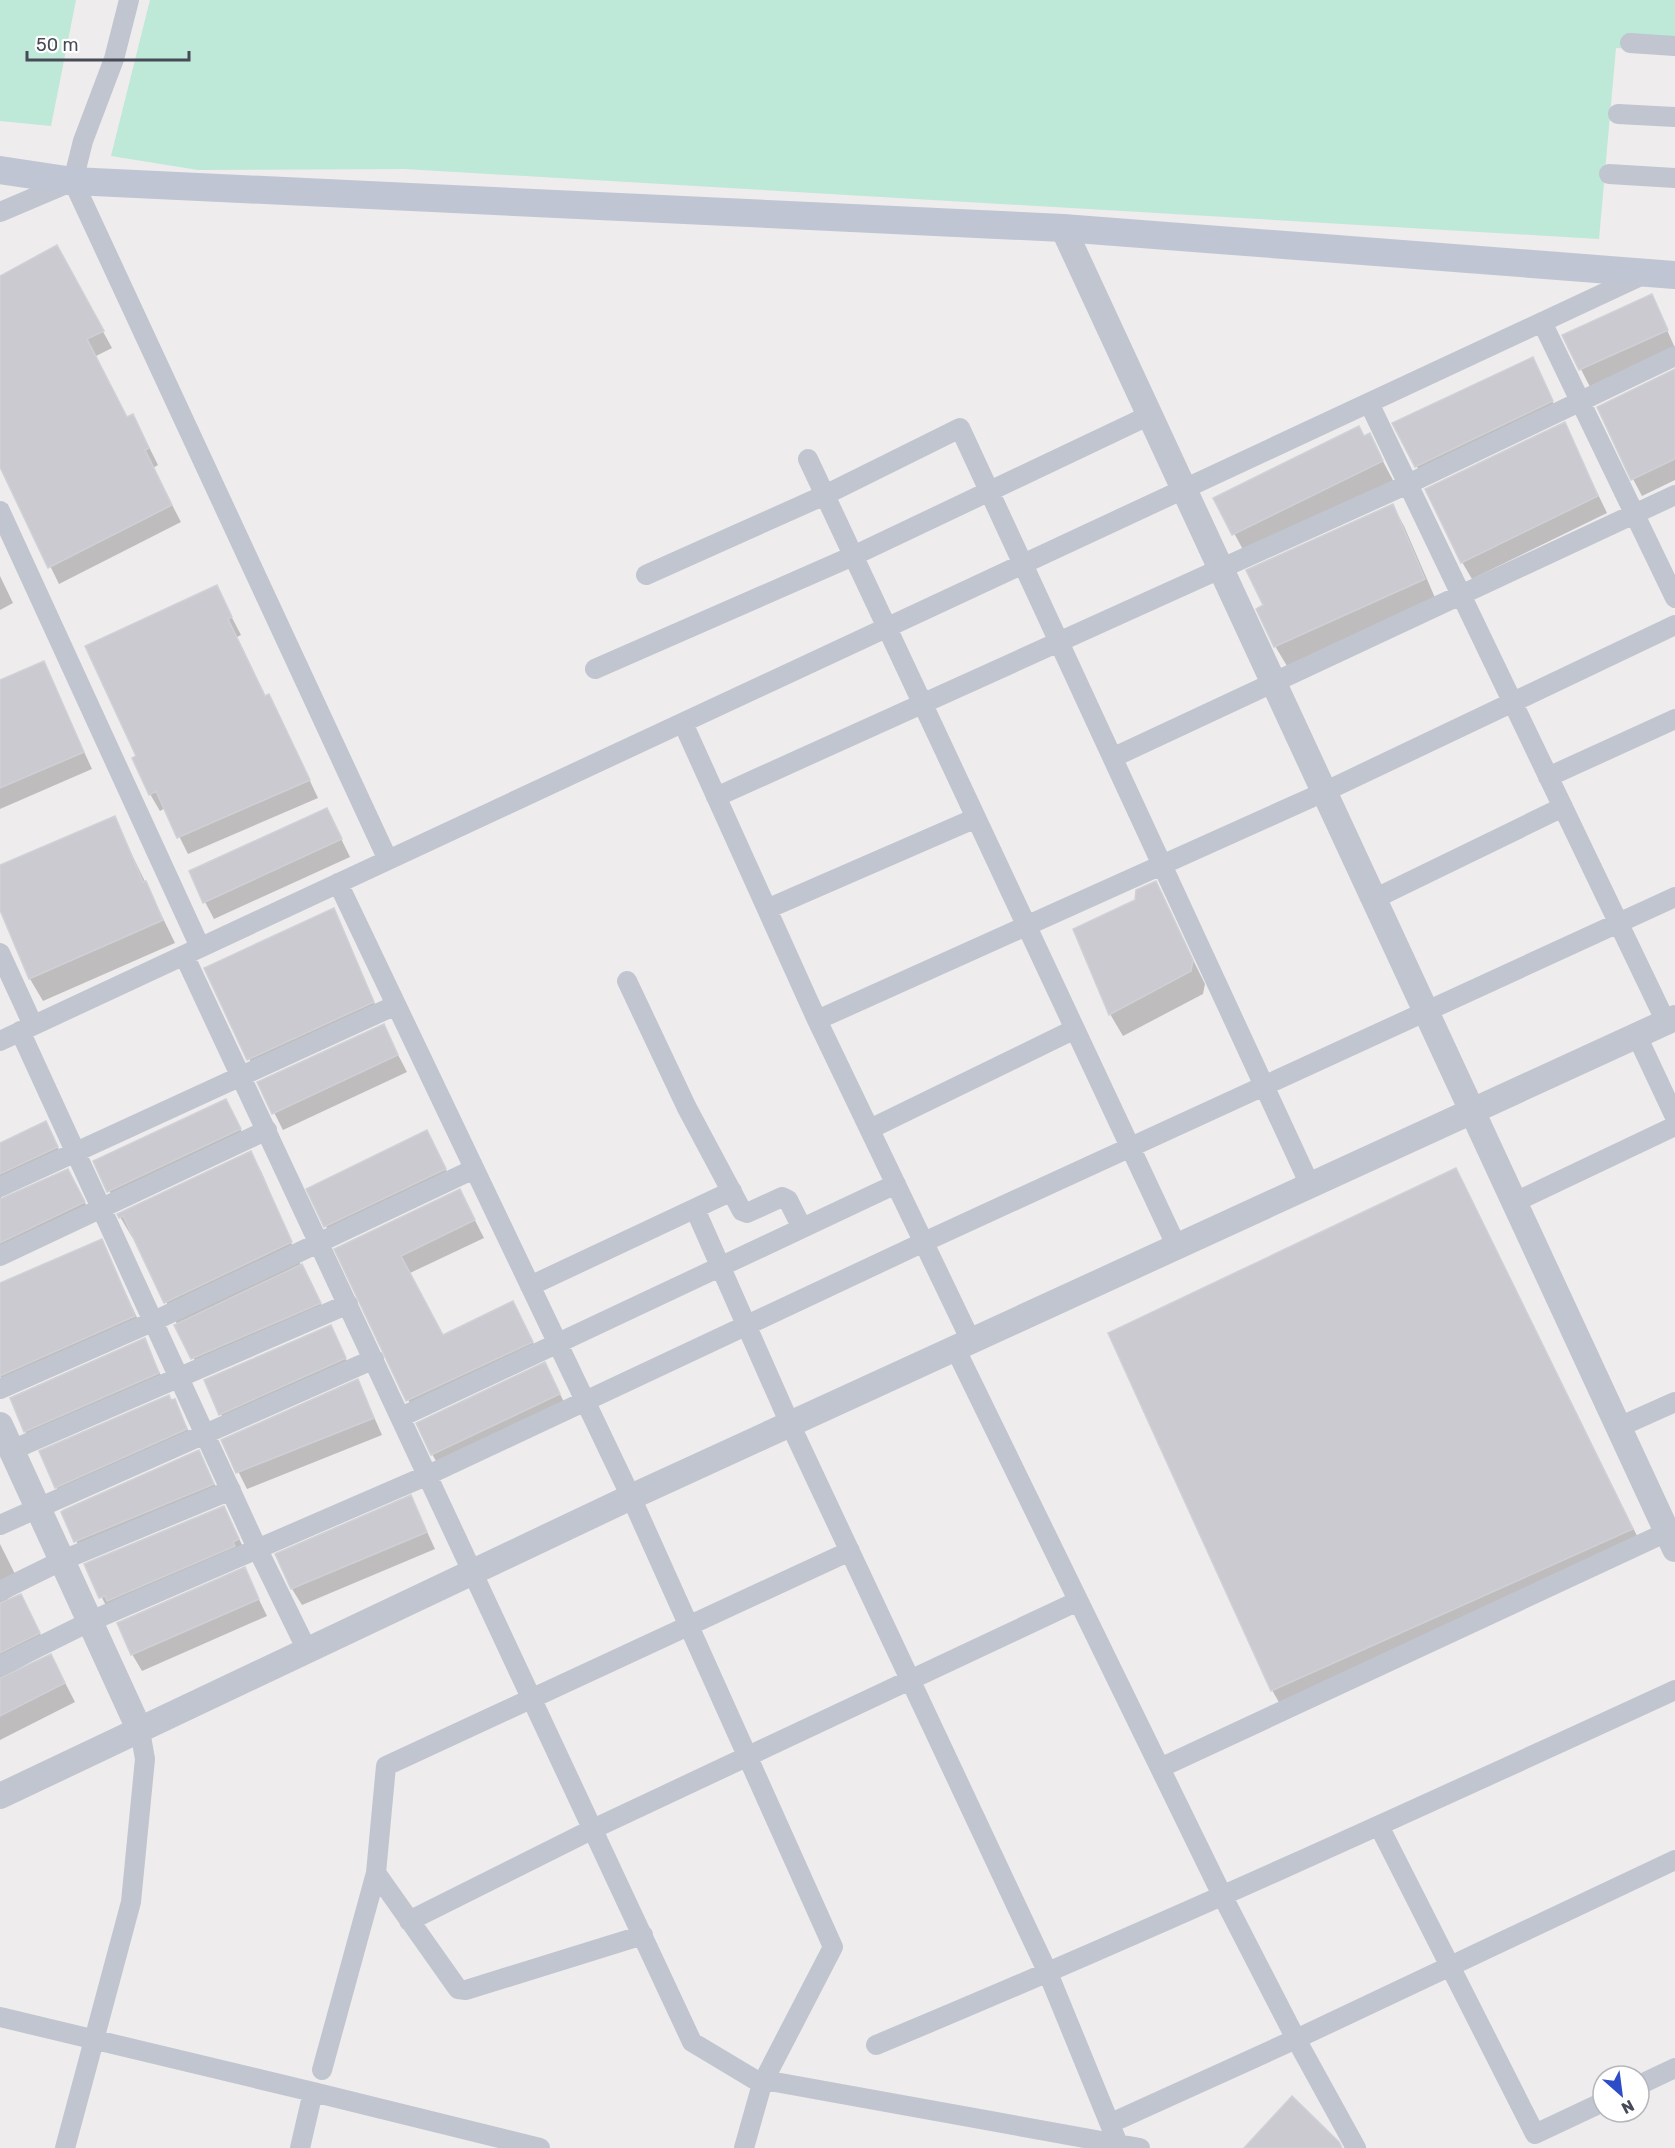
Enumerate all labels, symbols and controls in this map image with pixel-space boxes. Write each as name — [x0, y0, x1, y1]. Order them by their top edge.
scale bar — [27, 24, 189, 62]
text: 50 m — [36, 34, 79, 56]
north arrow — [1591, 2064, 1651, 2124]
text: N — [1618, 2096, 1637, 2118]

